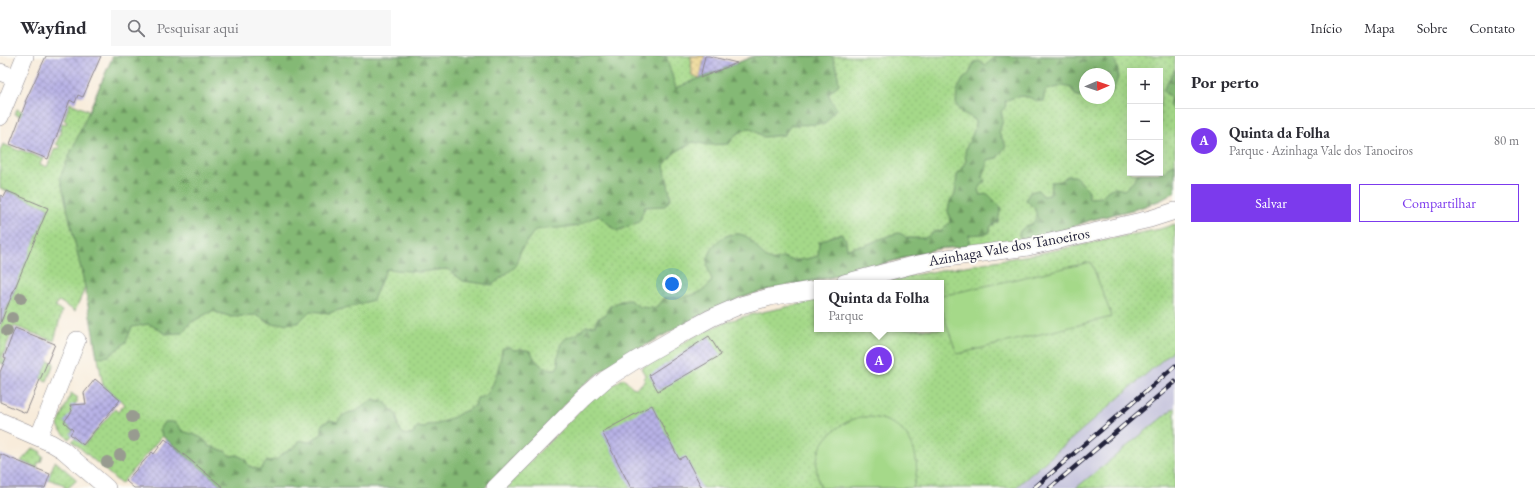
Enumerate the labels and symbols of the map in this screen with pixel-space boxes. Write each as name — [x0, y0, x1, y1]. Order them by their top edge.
north arrow — [1079, 68, 1115, 104]
street label: Azinhaga Vale dos Tanoeiros — [926, 223, 1091, 270]
your location — [662, 274, 682, 294]
pin: A — [866, 345, 892, 375]

